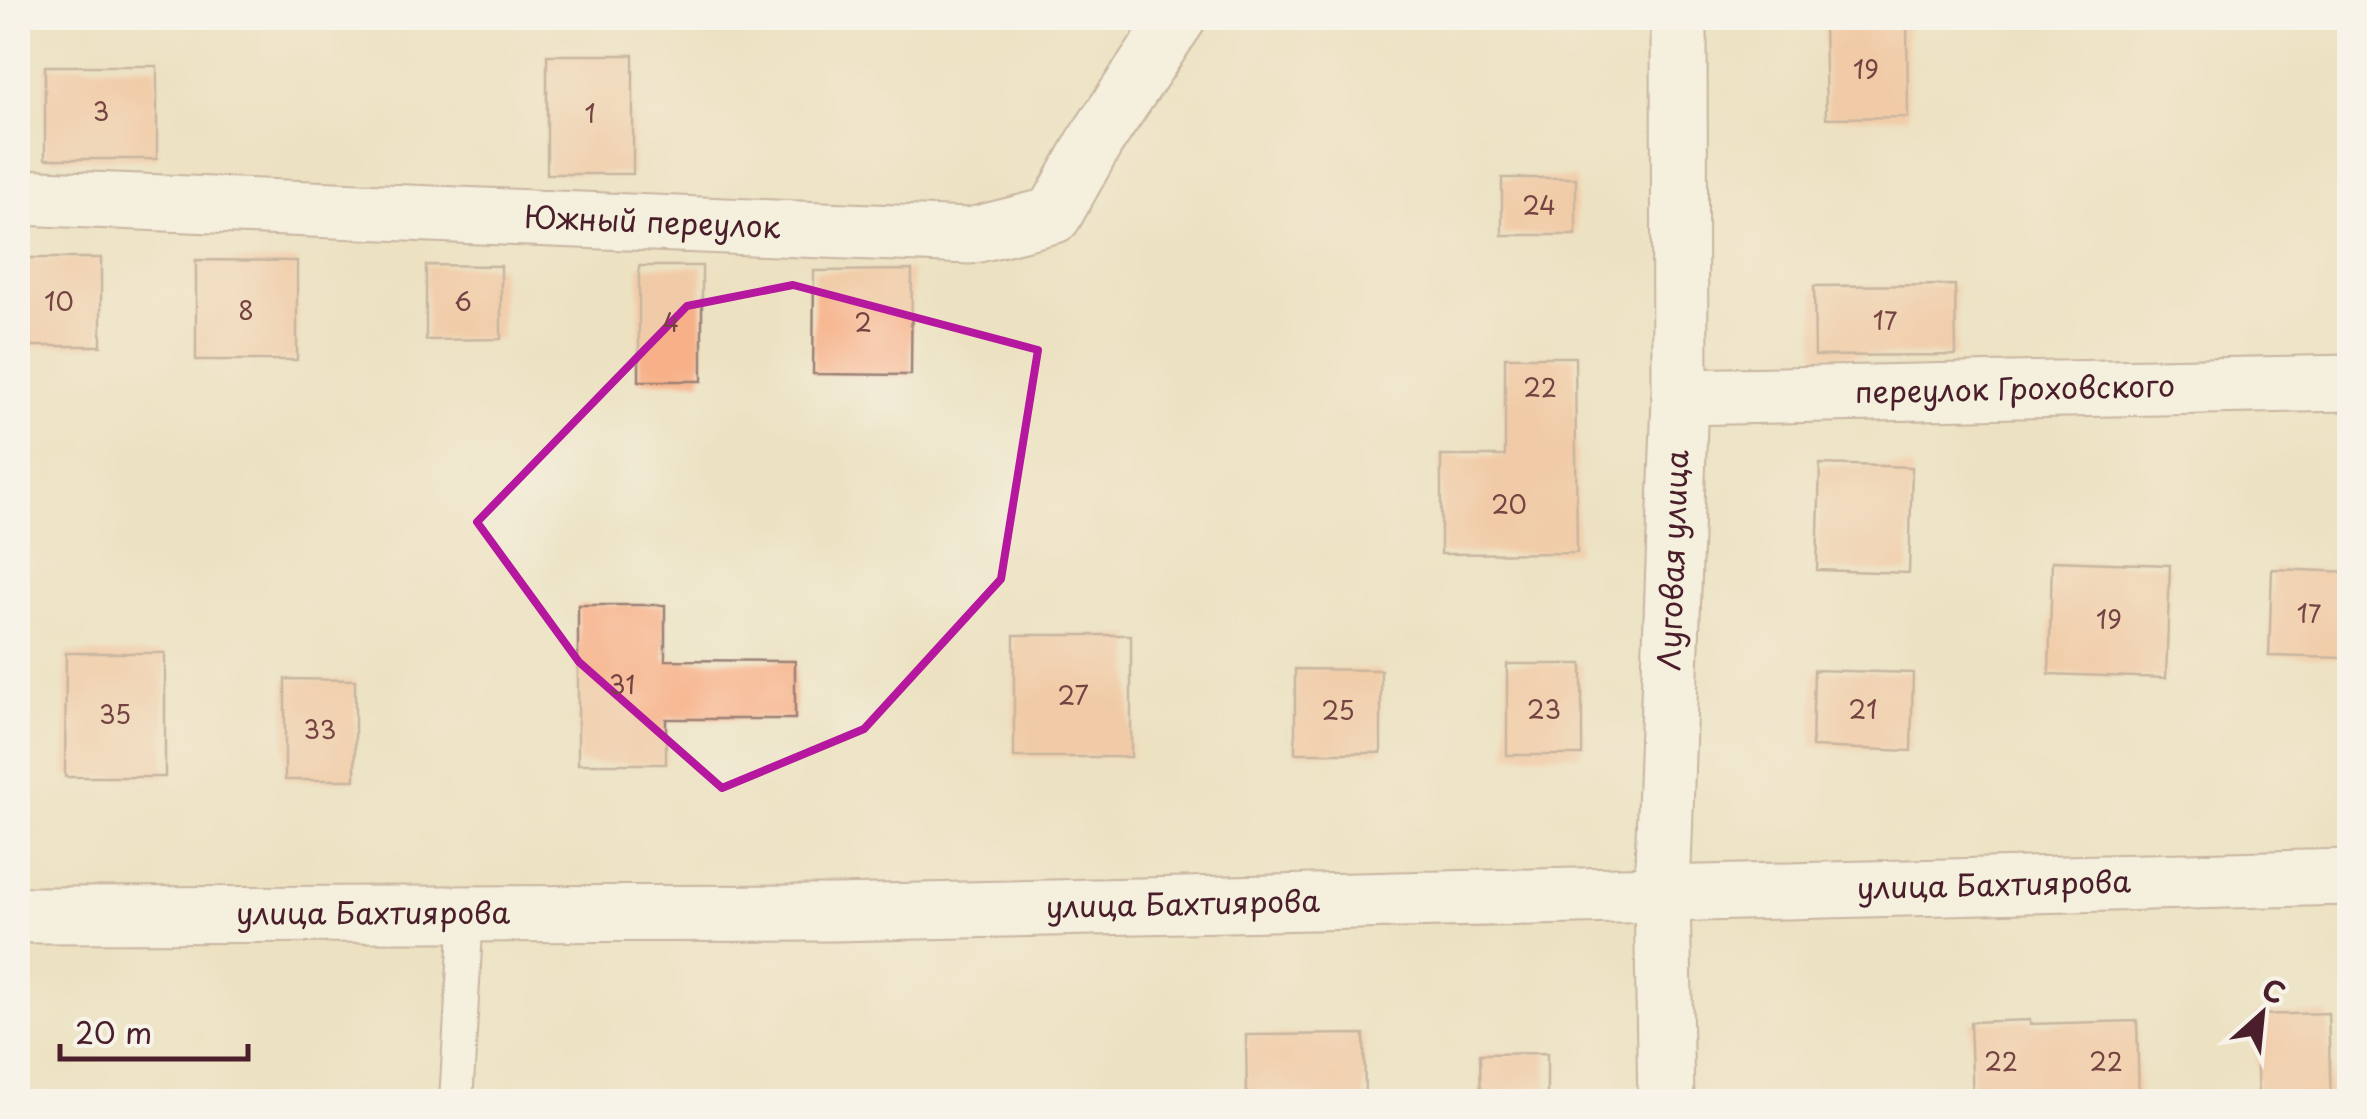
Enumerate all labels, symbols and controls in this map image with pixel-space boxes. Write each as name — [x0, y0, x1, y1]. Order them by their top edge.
house number: 19 — [1853, 50, 1879, 88]
house number: 3 — [93, 92, 109, 130]
house number: 1 — [584, 94, 596, 132]
house number: 24 — [1522, 186, 1556, 224]
street label: Южный переулок — [524, 193, 782, 248]
house number: 10 — [44, 282, 74, 320]
house number: 6 — [454, 282, 472, 320]
house number: 8 — [238, 291, 254, 329]
house number: 17 — [1873, 301, 1897, 339]
house number: 4 — [663, 303, 679, 341]
house number: 2 — [854, 303, 872, 341]
street label: переулок Гроховского — [1854, 362, 2175, 413]
house number: 22 — [1523, 368, 1557, 406]
street label: Луговая улица — [1645, 449, 1698, 671]
house number: 20 — [1491, 485, 1527, 523]
house number: 17 — [2297, 594, 2321, 632]
house number: 19 — [2096, 600, 2122, 638]
house number: 31 — [609, 665, 635, 703]
house number: 27 — [1057, 676, 1089, 714]
house number: 23 — [1527, 690, 1561, 728]
house number: 21 — [1849, 690, 1877, 728]
house number: 25 — [1321, 691, 1355, 729]
house number: 35 — [99, 695, 131, 733]
house number: 33 — [304, 710, 336, 748]
street label: улица Бахтиярова — [1856, 857, 2132, 909]
street label: улица Бахтиярова — [1045, 877, 1321, 928]
street label: улица Бахтиярова — [236, 889, 511, 934]
north arrow — [2212, 964, 2312, 1064]
text: С — [2255, 966, 2293, 1014]
scale bar — [60, 999, 248, 1061]
text: 20 m — [75, 1009, 152, 1054]
house number: 22 — [1984, 1042, 2018, 1080]
house number: 22 — [2089, 1042, 2123, 1080]

